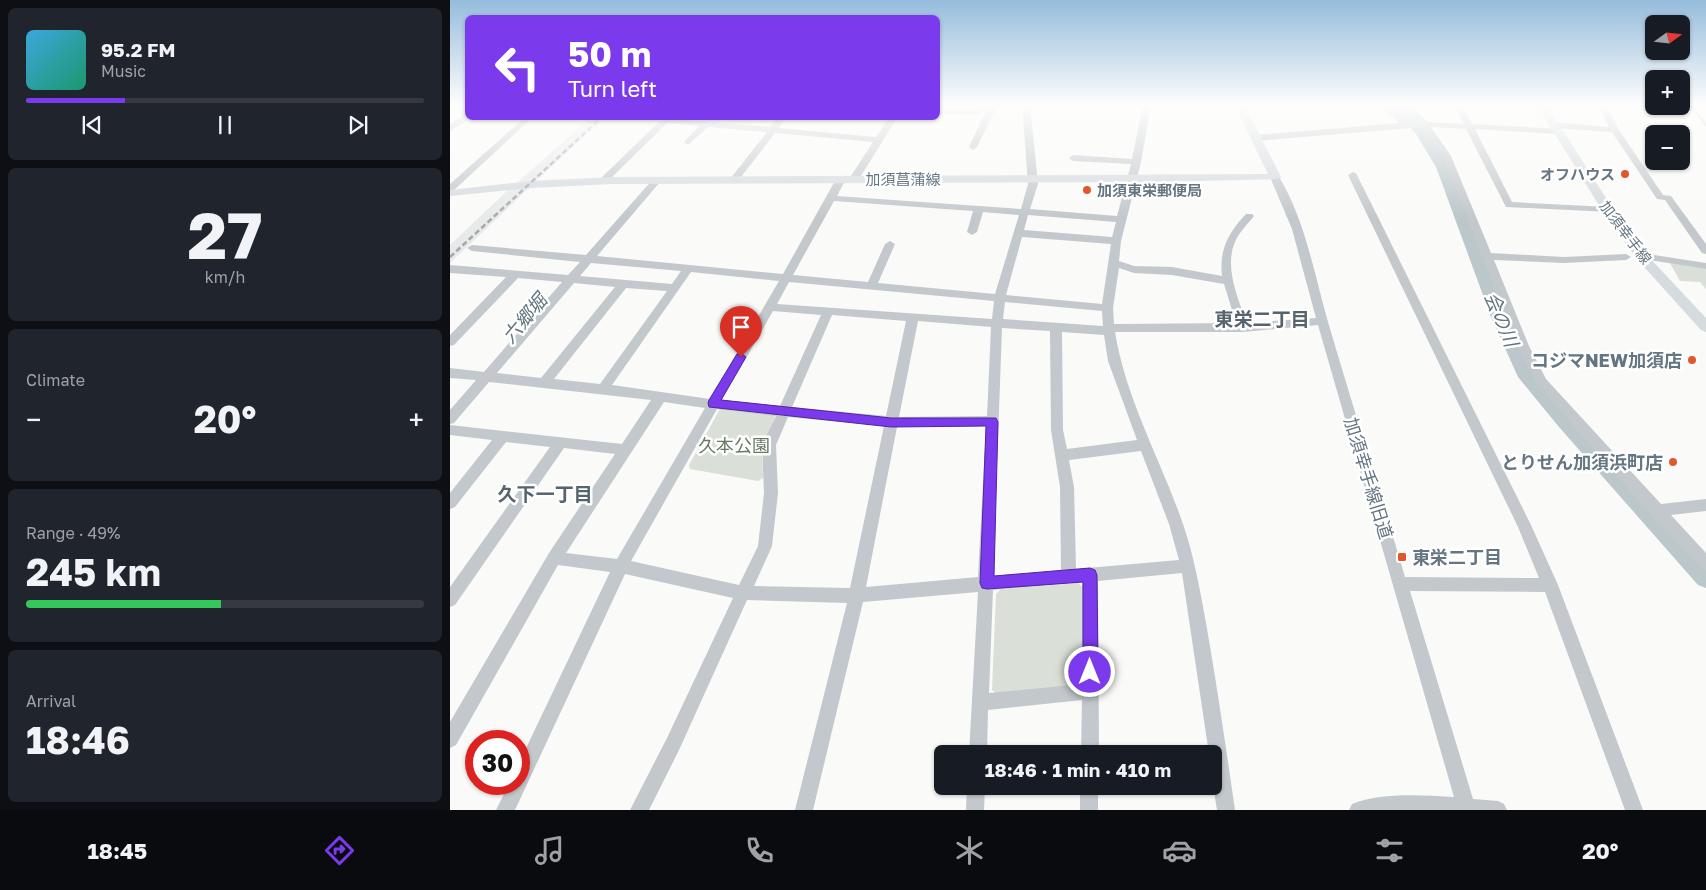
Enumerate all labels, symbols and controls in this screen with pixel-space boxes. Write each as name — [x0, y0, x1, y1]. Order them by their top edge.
north arrow — [1645, 15, 1690, 60]
map controls — [1645, 15, 1690, 170]
text: 50 m — [568, 33, 651, 75]
icon: left — [485, 35, 550, 100]
text: 95.2 FM — [101, 38, 175, 61]
text: Music — [101, 61, 146, 81]
button: + — [1645, 70, 1690, 115]
text: Turn left — [568, 75, 657, 102]
icon: previous — [78, 111, 106, 139]
icon: pause — [211, 111, 239, 139]
icon: next — [344, 111, 372, 139]
button: − — [1645, 125, 1690, 170]
place label: オフハウス — [1540, 165, 1615, 183]
marker: オフハウス — [1619, 168, 1631, 180]
street label: 加須菖蒲線 — [865, 170, 941, 188]
place label: 加須東栄郵便局 — [1097, 181, 1202, 199]
marker: 加須東栄郵便局 — [1081, 184, 1093, 196]
text: 27 — [187, 195, 263, 273]
street label: 加須幸手線 — [1596, 197, 1656, 267]
text: km/h — [205, 267, 245, 287]
water label: 六郷堀 — [497, 286, 553, 347]
water label: 会の川 — [1480, 288, 1525, 352]
pin — [720, 306, 762, 357]
district label: 東栄二丁目 — [1214, 307, 1310, 330]
icon: arrive — [727, 313, 755, 341]
place label: コジマNEW加須店 — [1531, 349, 1682, 371]
marker: コジマNEW加須店 — [1686, 354, 1698, 366]
text: Climate — [26, 370, 85, 390]
text: 20° — [194, 396, 256, 441]
text: − — [26, 403, 41, 436]
text: + — [409, 403, 424, 436]
street label: 加須幸手線旧道 — [1340, 415, 1398, 541]
park label: 久本公園 — [698, 434, 770, 456]
place label: とりせん加須浜町店 — [1501, 451, 1663, 473]
marker: とりせん加須浜町店 — [1667, 456, 1679, 468]
district label: 久下一丁目 — [497, 482, 593, 505]
text: Range · 49% — [26, 523, 120, 543]
place label: 東栄二丁目 — [1412, 546, 1502, 568]
text: 245 km — [26, 549, 161, 594]
marker: 東栄二丁目 — [1396, 551, 1408, 563]
position arrow — [1063, 645, 1115, 697]
text: Arrival — [26, 691, 76, 711]
text: 18:46 — [26, 717, 130, 762]
speed limit sign: 30 — [465, 730, 530, 795]
text: 18:46 · 1 min · 410 m — [985, 758, 1171, 781]
icon: directions — [322, 833, 357, 868]
icon: music — [532, 833, 567, 868]
icon: phone — [742, 833, 777, 868]
icon: climate — [952, 833, 987, 868]
icon: car — [1162, 833, 1197, 868]
icon: filters — [1372, 833, 1407, 868]
text: 18:45 — [88, 837, 147, 864]
text: 20° — [1582, 837, 1618, 864]

